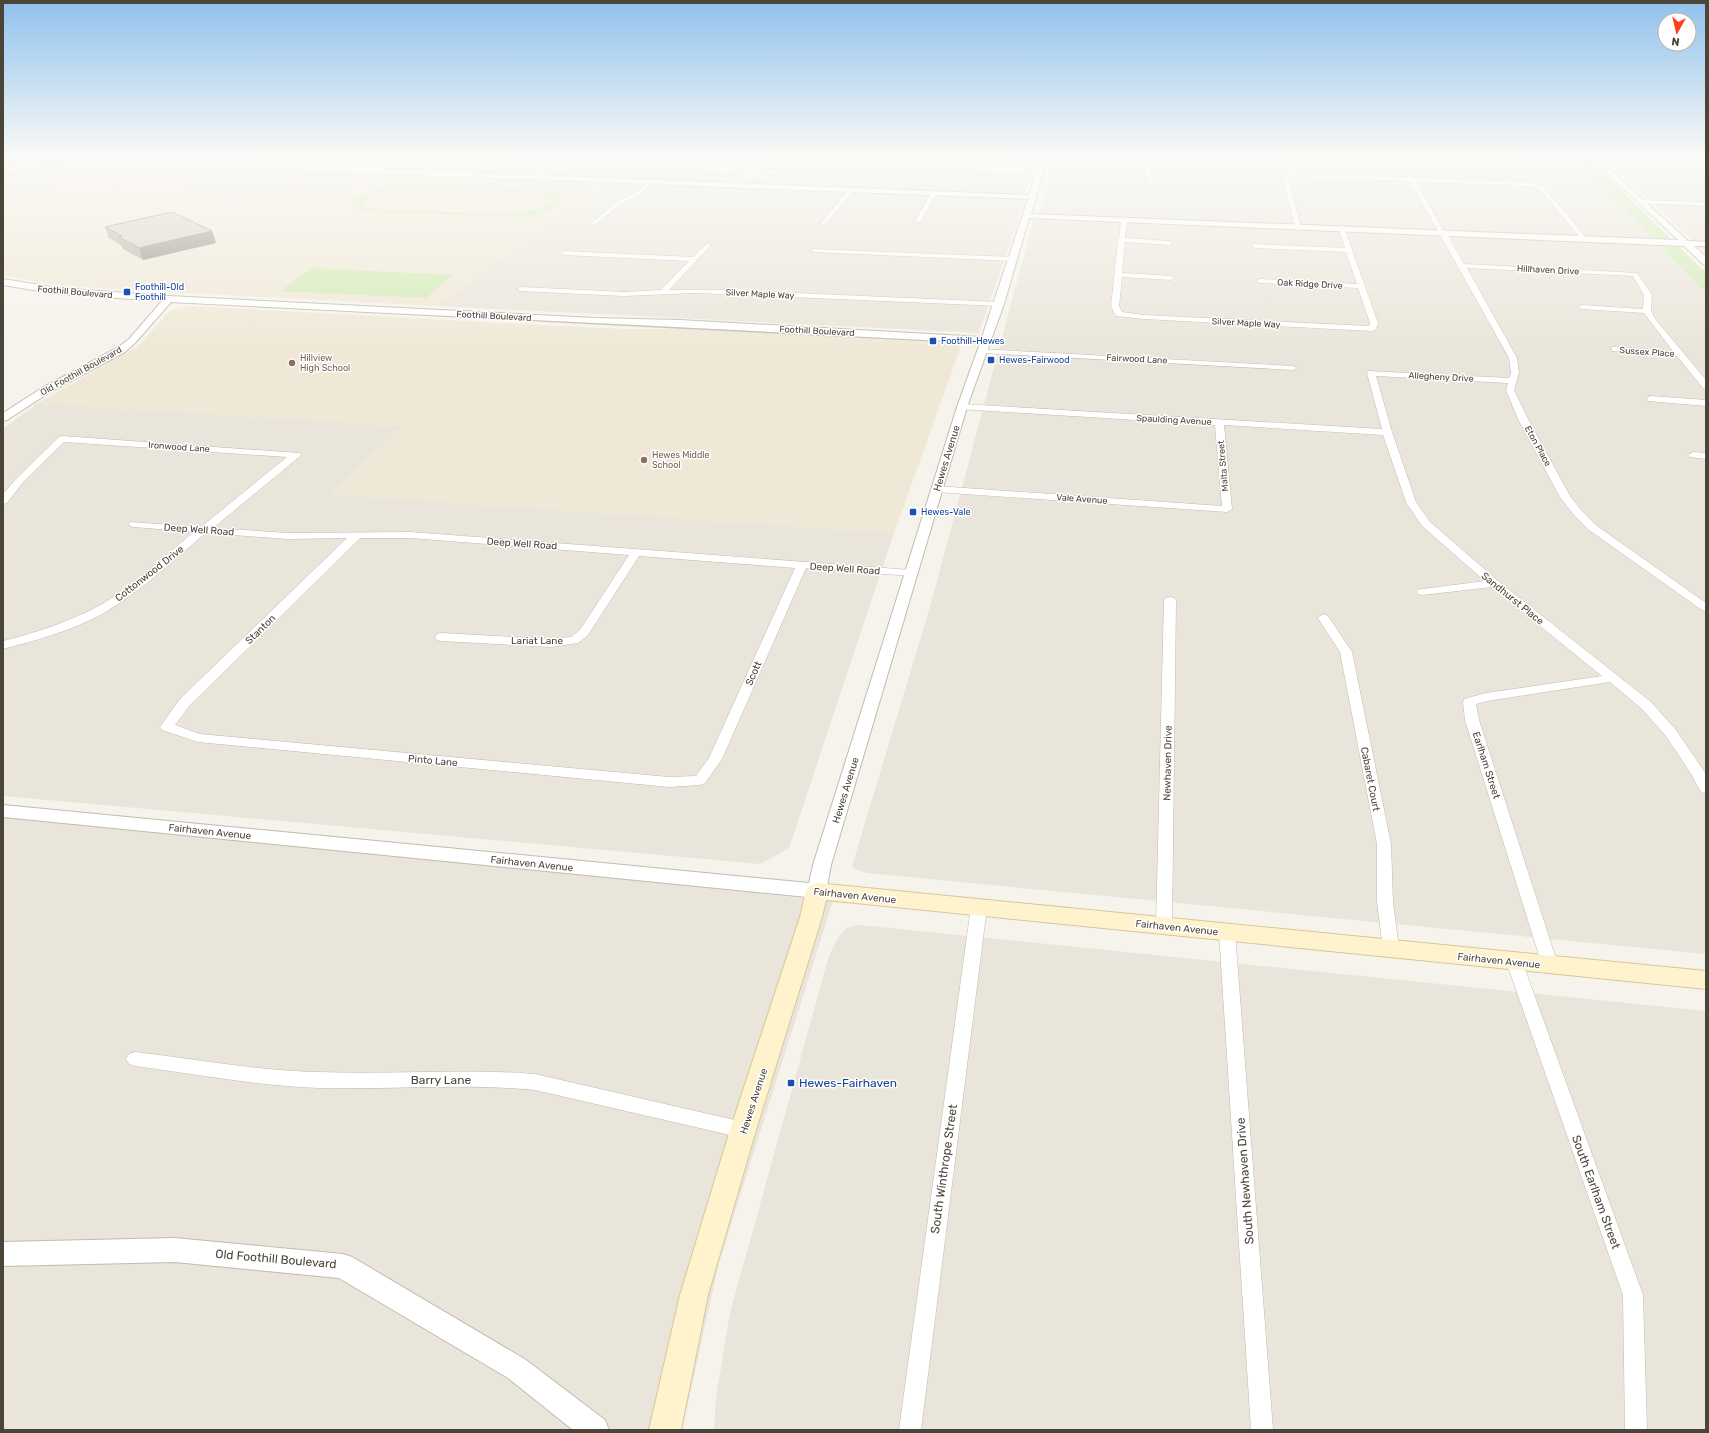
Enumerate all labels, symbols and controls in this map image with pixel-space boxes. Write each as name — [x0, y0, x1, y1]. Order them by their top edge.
north arrow — [1657, 12, 1697, 52]
text: N — [1671, 34, 1681, 48]
street label: Hillhaven Drive — [1517, 263, 1579, 277]
street label: Oak Ridge Drive — [1277, 277, 1343, 291]
place label: Foothill-Old Foothill — [135, 282, 184, 302]
street label: Foothill Boulevard — [37, 284, 113, 300]
marker: Foothill-Old Foothill — [122, 287, 132, 297]
street label: Silver Maple Way — [725, 287, 795, 301]
street label: Foothill Boulevard — [456, 309, 532, 323]
street label: Silver Maple Way — [1211, 316, 1281, 330]
street label: Foothill Boulevard — [779, 324, 855, 338]
marker: Foothill-Hewes — [928, 336, 938, 346]
place label: Foothill-Hewes — [941, 336, 1005, 346]
street label: Old Foothill Boulevard — [39, 345, 123, 397]
street label: Sussex Place — [1619, 345, 1675, 359]
street label: Fairwood Lane — [1106, 352, 1168, 366]
place label: Hillview High School — [300, 353, 350, 373]
marker: Hewes-Fairwood — [986, 355, 996, 365]
place label: Hewes-Fairwood — [999, 355, 1070, 365]
marker: Hillview High School — [287, 358, 297, 368]
street label: Allegheny Drive — [1408, 370, 1474, 384]
street label: Spaulding Avenue — [1136, 413, 1212, 427]
street label: Hewes Avenue — [931, 423, 963, 493]
street label: Eton Place — [1523, 424, 1553, 468]
street label: Ironwood Lane — [148, 440, 210, 454]
street label: Malta Street — [1216, 440, 1230, 492]
place label: Hewes Middle School — [652, 450, 710, 470]
marker: Hewes Middle School — [639, 455, 649, 465]
street label: Vale Avenue — [1056, 492, 1108, 506]
marker: Hewes-Vale — [908, 507, 918, 517]
place label: Hewes-Vale — [921, 507, 971, 517]
street label: Deep Well Road — [163, 522, 235, 538]
street label: Deep Well Road — [486, 536, 558, 552]
street label: Cottonwood Drive — [113, 543, 187, 604]
street label: Deep Well Road — [809, 561, 881, 577]
street label: Sandhurst Place — [1479, 570, 1546, 628]
street label: Stanton — [243, 612, 278, 647]
street label: Lariat Lane — [511, 635, 563, 647]
street label: Scott — [743, 659, 765, 687]
street label: Newhaven Drive — [1161, 725, 1175, 801]
street label: Earlham Street — [1470, 730, 1503, 800]
street label: Cabaret Court — [1358, 746, 1382, 813]
street label: Pinto Lane — [408, 753, 459, 769]
street label: Hewes Avenue — [830, 755, 862, 825]
street label: Fairhaven Avenue — [168, 822, 252, 842]
street label: Fairhaven Avenue — [490, 854, 574, 874]
street label: Fairhaven Avenue — [813, 886, 897, 906]
street label: Fairhaven Avenue — [1135, 918, 1219, 938]
street label: Fairhaven Avenue — [1457, 951, 1541, 971]
street label: Hewes Avenue — [738, 1067, 770, 1136]
street label: Barry Lane — [411, 1073, 471, 1087]
place label: Hewes-Fairhaven — [799, 1076, 897, 1090]
marker: Hewes-Fairhaven — [786, 1078, 796, 1088]
street label: South Winthrope Street — [928, 1103, 960, 1235]
street label: South Newhaven Drive — [1234, 1117, 1256, 1245]
street label: South Earlham Street — [1569, 1133, 1623, 1251]
street label: Old Foothill Boulevard — [215, 1247, 337, 1271]

